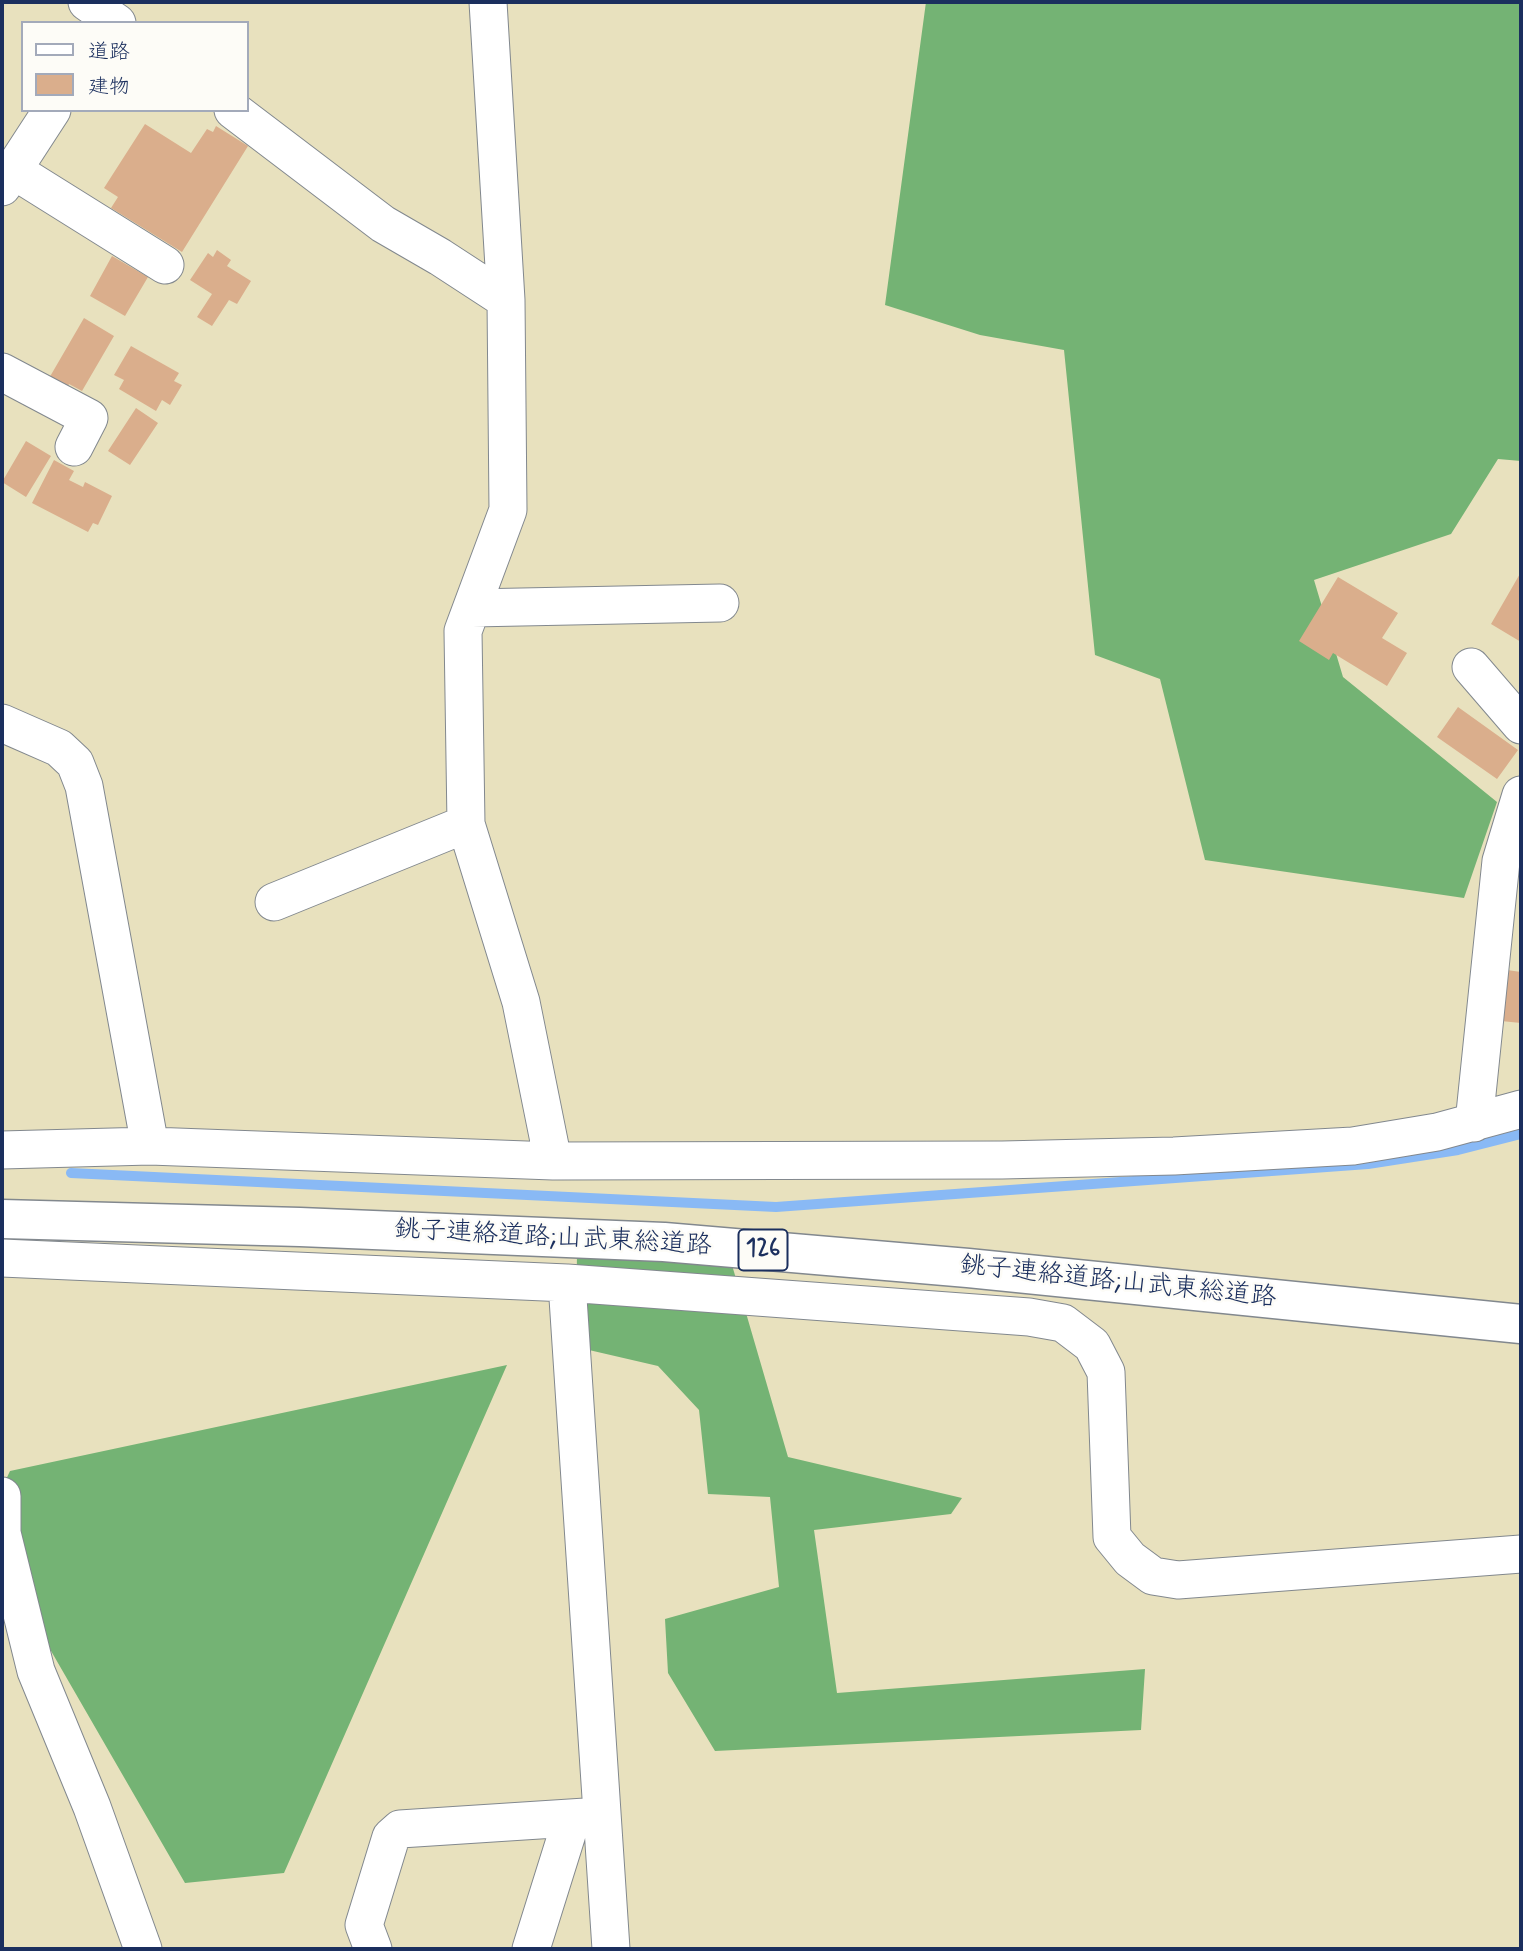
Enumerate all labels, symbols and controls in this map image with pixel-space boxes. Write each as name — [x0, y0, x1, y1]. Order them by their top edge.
legend — [21, 21, 248, 112]
text: 道路 — [88, 38, 130, 66]
text: 建物 — [88, 73, 130, 101]
street label: 銚子連絡道路;山武東総道路 — [393, 1215, 713, 1263]
road number: 126 — [738, 1230, 788, 1270]
street label: 銚子連絡道路;山武東総道路 — [958, 1251, 1278, 1315]

